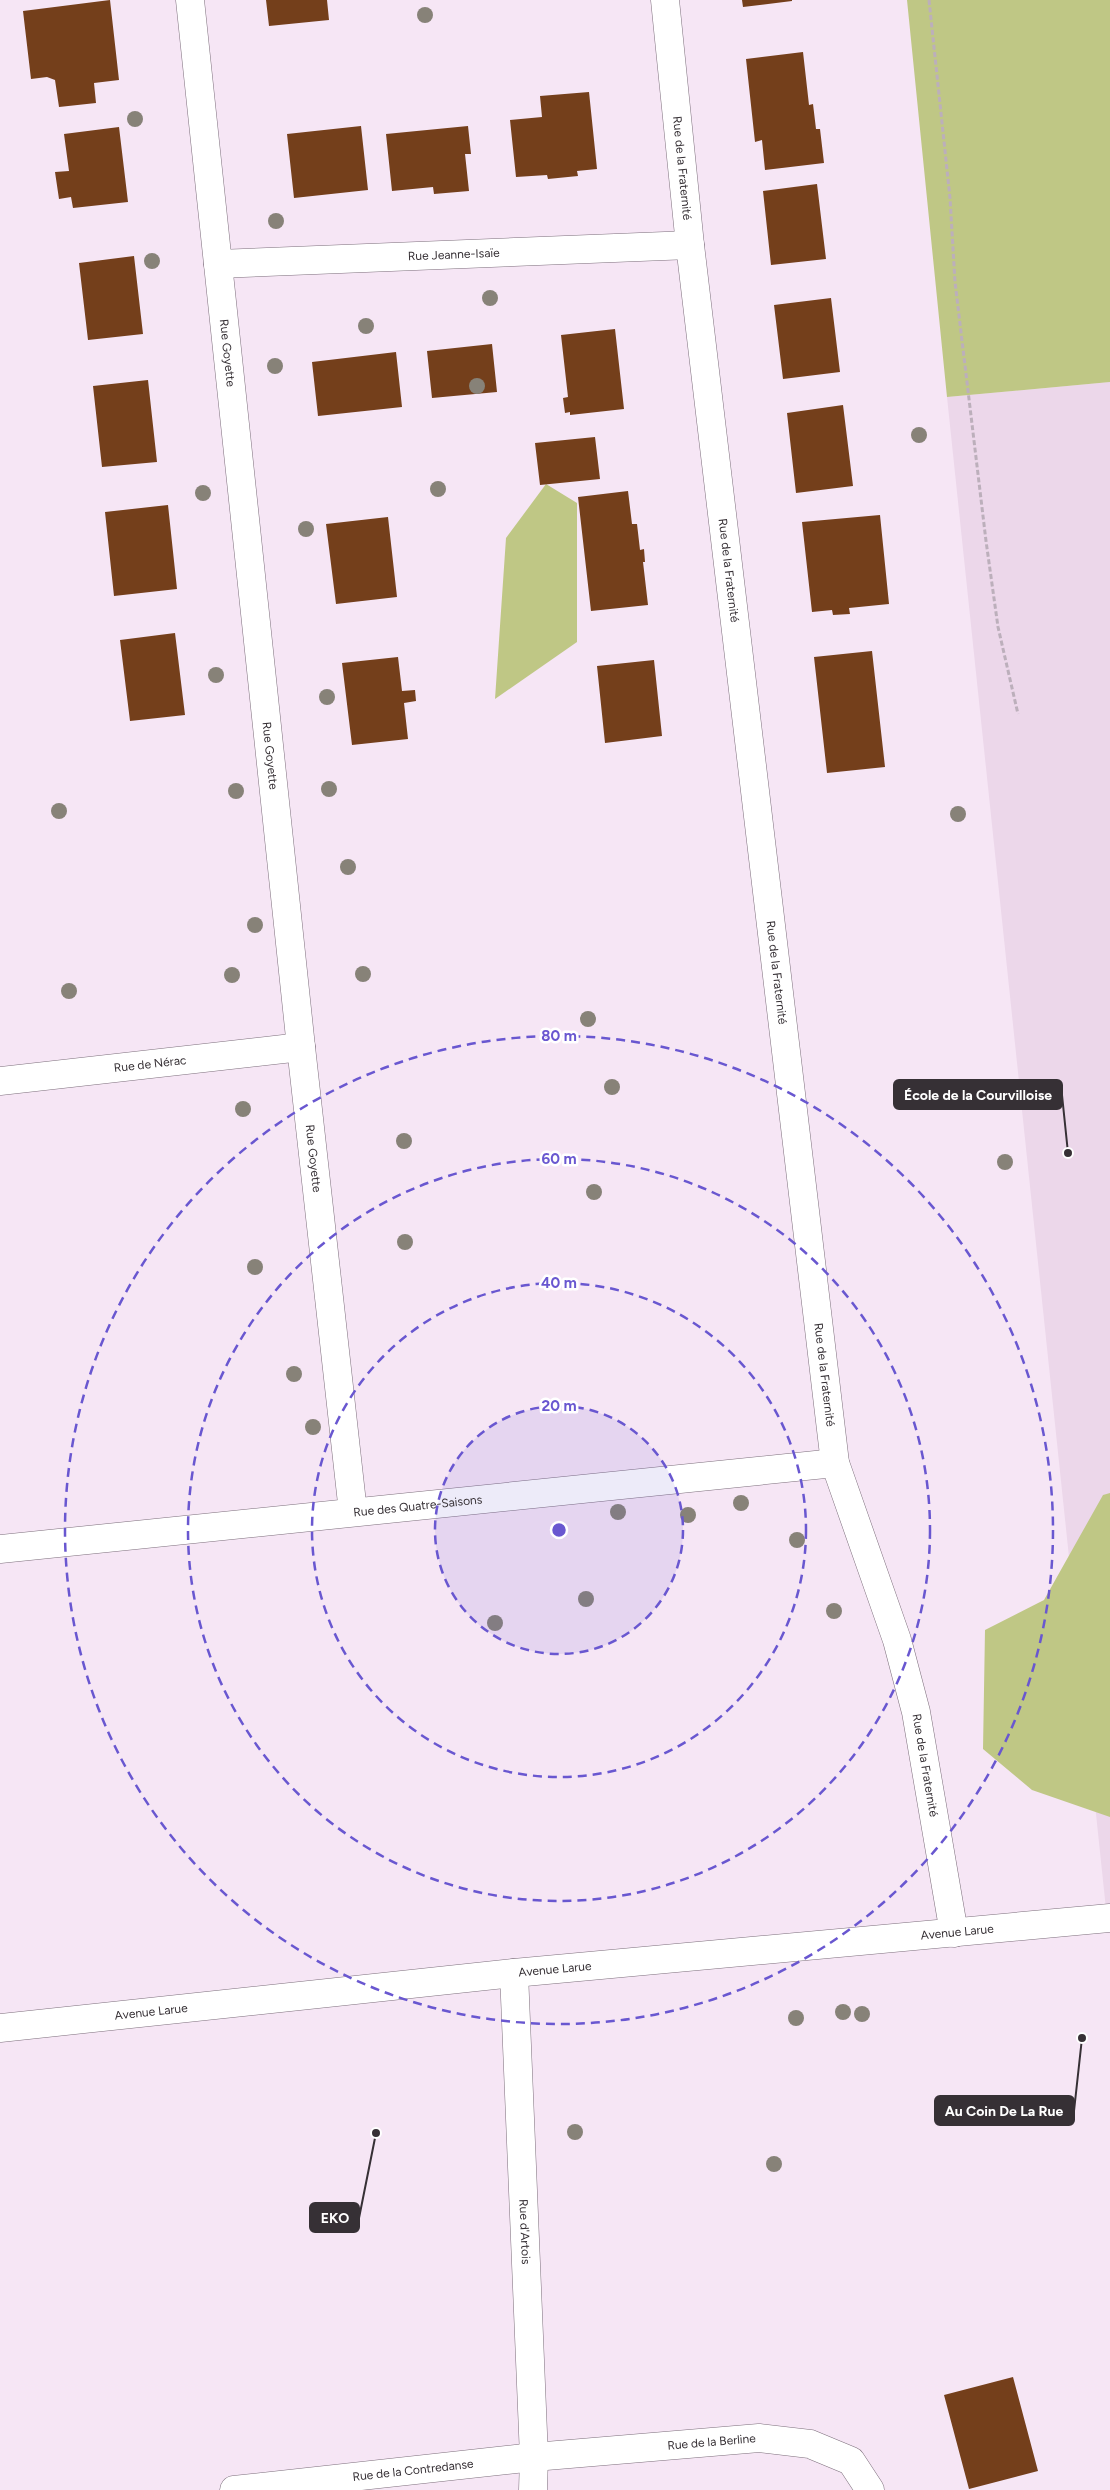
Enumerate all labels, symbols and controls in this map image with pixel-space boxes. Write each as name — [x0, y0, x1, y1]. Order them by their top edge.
street label: Rue de la Fraternité — [670, 115, 694, 221]
street label: Rue Jeanne-Isaïe — [408, 246, 500, 263]
street label: Rue Goyette — [217, 318, 238, 388]
street label: Rue de la Fraternité — [716, 518, 742, 624]
street label: Rue Goyette — [260, 721, 281, 791]
street label: Rue de la Fraternité — [763, 920, 790, 1026]
text: 80 m — [541, 1027, 577, 1045]
street label: Rue de Nérac — [113, 1053, 188, 1075]
callout: École de la Courvilloise — [894, 1080, 1062, 1109]
text: École de la Courvilloise — [904, 1087, 1052, 1104]
street label: Rue Goyette — [303, 1124, 324, 1193]
text: 60 m — [541, 1150, 577, 1168]
text: 40 m — [541, 1274, 577, 1292]
street label: Rue de la Fraternité — [811, 1322, 838, 1428]
text: 20 m — [541, 1397, 577, 1415]
street label: Rue des Quatre-Saisons — [353, 1492, 483, 1520]
centre of rings — [550, 1521, 568, 1539]
street label: Rue de la Fraternité — [909, 1713, 941, 1818]
street label: Avenue Larue — [920, 1922, 995, 1942]
street label: Avenue Larue — [518, 1959, 592, 1980]
street label: Avenue Larue — [114, 2001, 189, 2023]
callout: Au Coin De La Rue — [935, 2096, 1074, 2125]
text: Au Coin De La Rue — [945, 2103, 1063, 2120]
street label: Rue d'Artois — [516, 2199, 533, 2265]
callout: EKO — [310, 2203, 359, 2232]
text: EKO — [321, 2210, 349, 2227]
street label: Rue de la Berline — [667, 2431, 757, 2453]
street label: Rue de la Contredanse — [352, 2457, 475, 2484]

